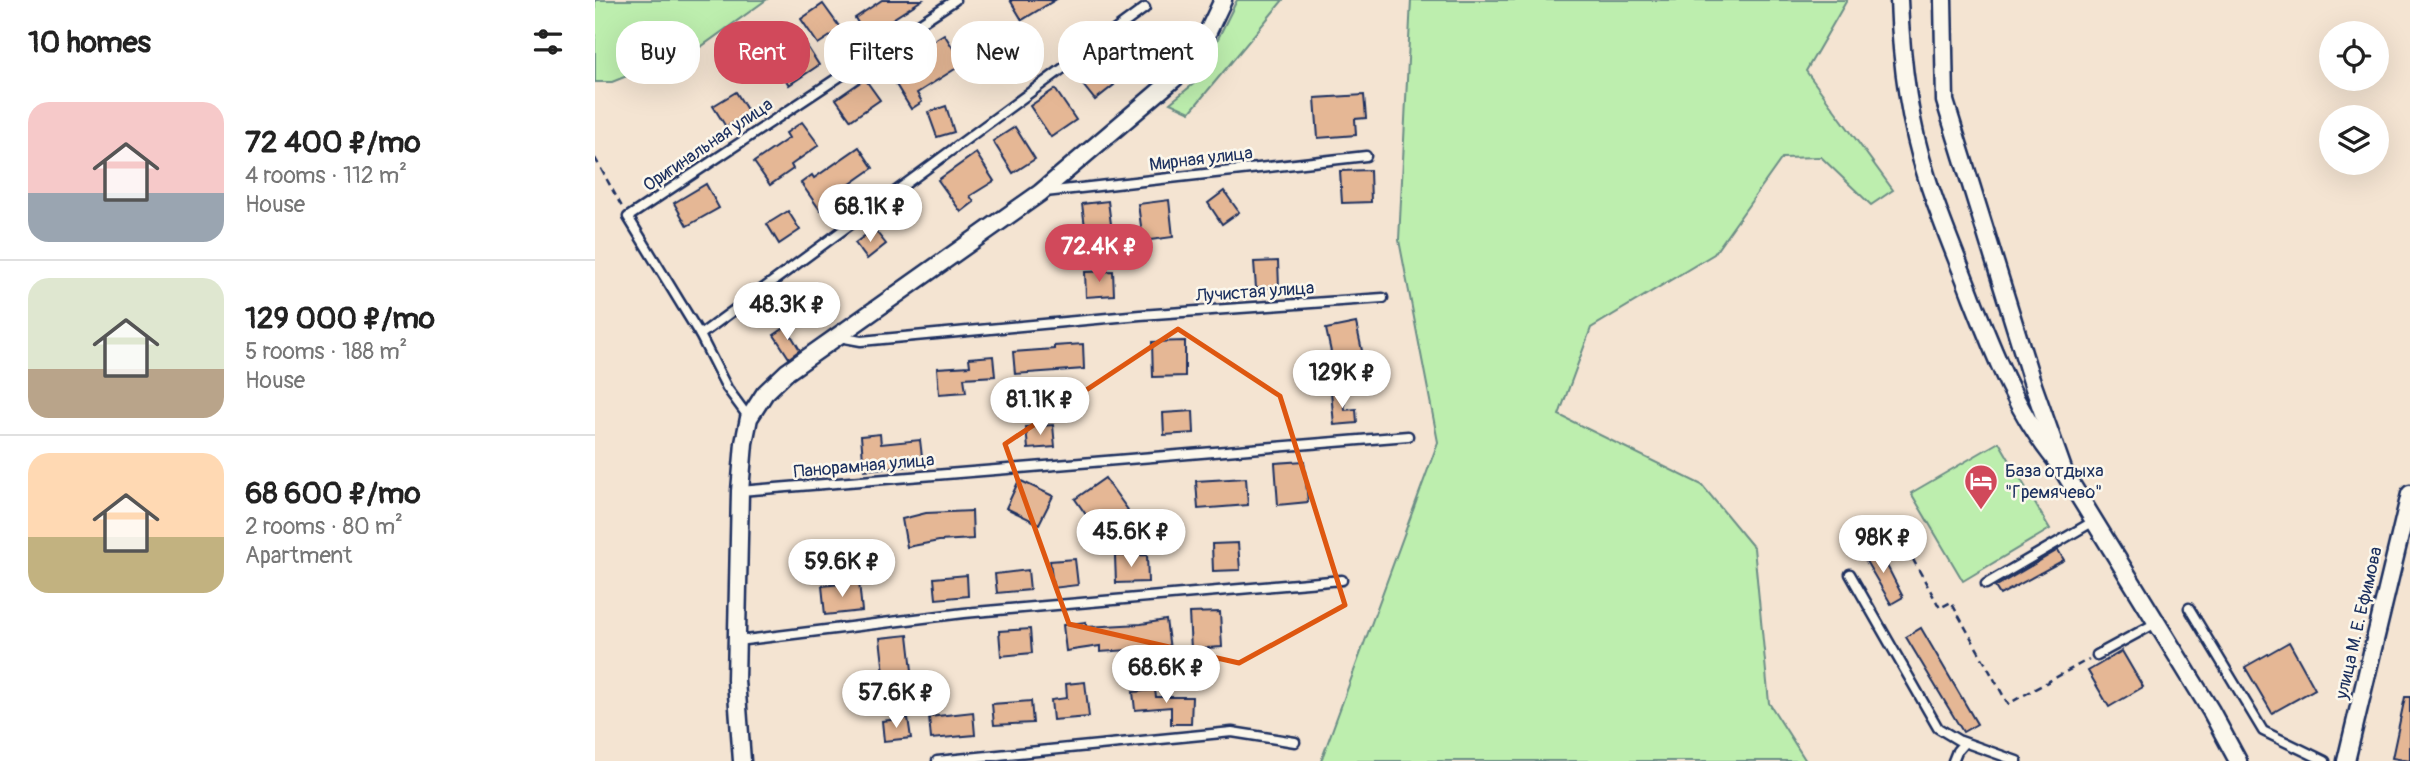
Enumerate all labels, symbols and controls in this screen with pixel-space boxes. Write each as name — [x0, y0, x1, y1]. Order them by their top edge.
chip: Buy — [616, 21, 700, 84]
chip: Rent — [714, 21, 810, 84]
chip: Filters — [824, 21, 937, 84]
chip: New — [951, 21, 1044, 84]
chip: Apartment — [1058, 21, 1218, 84]
map controls — [2319, 21, 2389, 175]
button: locate — [2319, 21, 2389, 91]
icon: filters — [529, 23, 567, 61]
text: 10 homes — [28, 24, 151, 61]
street label: Оригинальная улица — [639, 93, 777, 197]
button: layers — [2319, 105, 2389, 175]
text: 72 400 ₽/mo — [245, 124, 421, 161]
icon: home — [84, 130, 168, 214]
street label: Мирная улица — [1148, 141, 1254, 177]
text: 4 rooms · 112 m² — [245, 161, 407, 190]
pin: 68.1K ₽ — [805, 184, 935, 244]
text: House — [245, 190, 305, 219]
text: 68.1K ₽ — [834, 192, 906, 221]
pin: 72.4K ₽ — [1034, 224, 1164, 284]
text: 72.4K ₽ — [1061, 232, 1137, 261]
street label: Лучистая улица — [1194, 276, 1315, 308]
pin: 48.3K ₽ — [722, 282, 852, 342]
text: 48.3K ₽ — [749, 290, 825, 319]
text: 129 000 ₽/mo — [245, 300, 435, 337]
icon: home — [84, 306, 168, 390]
text: 5 rooms · 188 m² — [245, 337, 407, 366]
pin: 129K ₽ — [1285, 350, 1399, 410]
text: 129K ₽ — [1309, 358, 1375, 387]
text: House — [245, 366, 305, 395]
pin: 81.1K ₽ — [975, 378, 1105, 437]
text: 81.1K ₽ — [1006, 385, 1074, 414]
street label: Панорамная улица — [793, 448, 935, 484]
place label: База отдыха "Гремячево" — [2005, 460, 2104, 504]
hotel icon: База отдыха "Гремячево" — [1962, 462, 2000, 511]
text: 68 600 ₽/mo — [245, 475, 421, 512]
icon: home — [84, 481, 168, 565]
pin: 45.6K ₽ — [1066, 510, 1196, 569]
text: 2 rooms · 80 m² — [245, 512, 403, 541]
pin: 98K ₽ — [1834, 516, 1932, 575]
text: 45.6K ₽ — [1093, 517, 1169, 546]
text: 98K ₽ — [1855, 523, 1911, 552]
pin: 59.6K ₽ — [777, 540, 907, 599]
text: Apartment — [245, 541, 352, 570]
street label: улица М. Е. Ефимова — [2330, 545, 2388, 702]
text: 59.6K ₽ — [804, 547, 880, 576]
pin: 68.6K ₽ — [1101, 646, 1231, 705]
text: 68.6K ₽ — [1128, 653, 1204, 682]
pin: 57.6K ₽ — [831, 670, 961, 730]
text: 57.6K ₽ — [858, 678, 934, 707]

